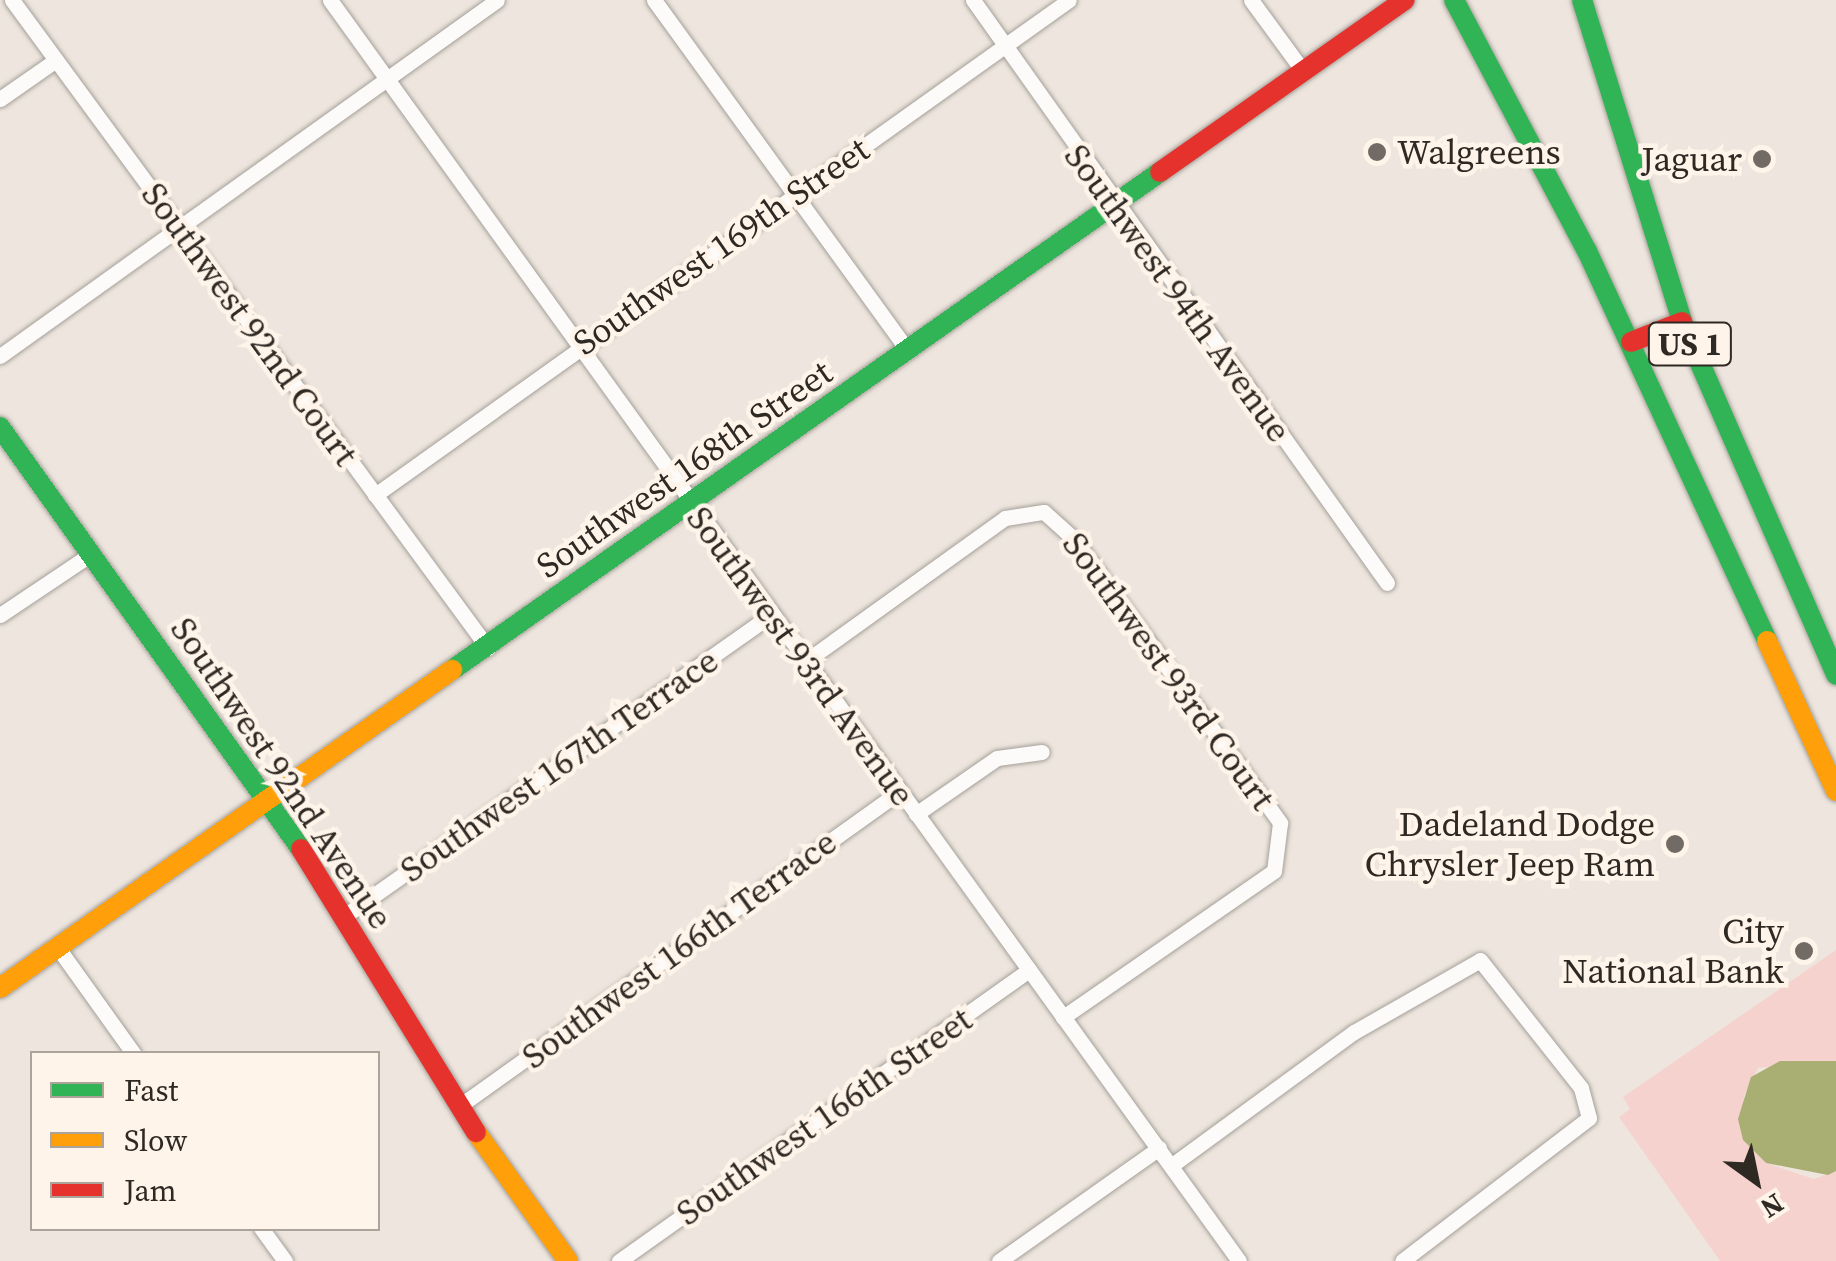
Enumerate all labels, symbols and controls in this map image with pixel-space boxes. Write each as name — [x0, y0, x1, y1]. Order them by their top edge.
street label: Southwest 169th Street — [565, 128, 877, 364]
place label: Walgreens — [1397, 131, 1561, 173]
street label: Southwest 94th Avenue — [1056, 136, 1300, 450]
place label: Jaguar — [1641, 138, 1742, 180]
marker: Walgreens — [1366, 141, 1388, 163]
marker: Jaguar — [1751, 148, 1773, 170]
street label: Southwest 92nd Court — [133, 174, 367, 474]
road number: US 1 — [1648, 317, 1732, 371]
street label: Southwest 168th Street — [528, 351, 840, 587]
street label: Southwest 93rd Avenue — [678, 498, 924, 814]
street label: Southwest 93rd Court — [1054, 524, 1284, 818]
street label: Southwest 92nd Avenue — [162, 609, 402, 937]
street label: Southwest 167th Terrace — [392, 639, 726, 891]
place label: Dadeland Dodge Chrysler Jeep Ram — [1365, 803, 1655, 885]
street label: Southwest 166th Terrace — [513, 821, 845, 1077]
marker: Dadeland Dodge Chrysler Jeep Ram — [1664, 833, 1686, 855]
place label: City National Bank — [1562, 910, 1784, 992]
marker: City National Bank — [1793, 940, 1815, 962]
street label: Southwest 166th Street — [668, 998, 980, 1234]
legend — [30, 1051, 380, 1231]
text: Fast — [124, 1070, 178, 1111]
text: Slow — [124, 1120, 187, 1161]
north arrow — [1706, 1131, 1806, 1231]
text: Jam — [124, 1170, 177, 1211]
text: N — [1753, 1185, 1791, 1228]

